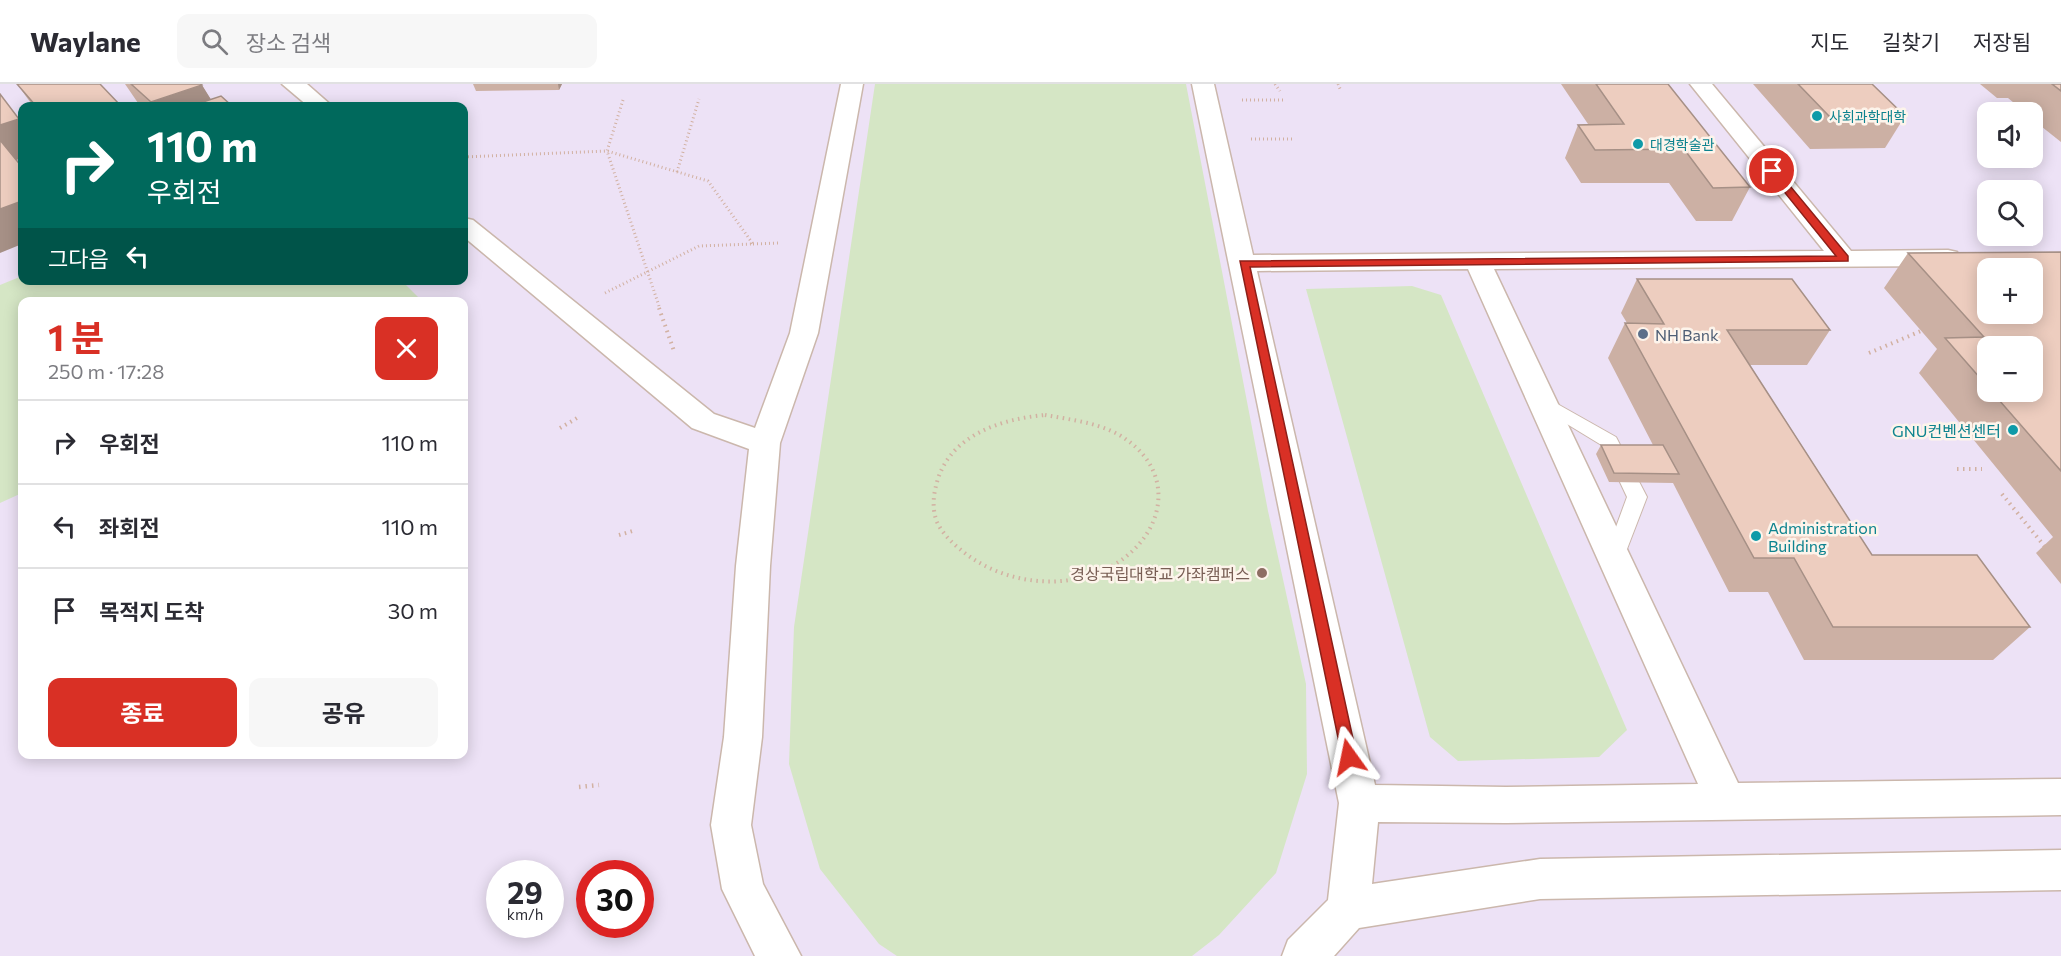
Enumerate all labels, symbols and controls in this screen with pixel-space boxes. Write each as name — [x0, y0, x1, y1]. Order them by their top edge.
search box — [177, 14, 597, 68]
text: Waylane — [30, 24, 141, 58]
icon: search — [198, 25, 231, 58]
text: 장소 검색 — [246, 29, 331, 56]
text: 지도 — [1810, 29, 1849, 54]
text: 길찾기 — [1882, 29, 1940, 54]
text: 저장됨 — [1973, 29, 2031, 54]
map controls — [1977, 102, 2043, 402]
button: sound — [1977, 102, 2043, 168]
place label: 사회과학대학 — [1829, 108, 1906, 125]
marker: 사회과학대학 — [1810, 109, 1824, 123]
text: 110 m — [147, 119, 258, 171]
icon: right — [48, 126, 126, 204]
place label: 대경학술관 — [1650, 136, 1715, 153]
marker: 대경학술관 — [1631, 137, 1645, 151]
pin — [1746, 145, 1797, 196]
icon: arrive — [1755, 154, 1788, 187]
text: 우회전 — [147, 175, 222, 208]
button: search — [1977, 180, 2043, 246]
icon: left — [121, 240, 154, 273]
text: 그다음 — [48, 245, 109, 272]
button: + — [1977, 258, 2043, 324]
text: 1 분 — [48, 314, 104, 358]
button: close — [375, 317, 438, 380]
place label: NH Bank — [1655, 325, 1719, 344]
marker: NH Bank — [1636, 327, 1650, 341]
button: − — [1977, 336, 2043, 402]
text: 250 m · 17:28 — [48, 359, 164, 383]
place label: GNU컨벤션센터 — [1892, 421, 2001, 440]
marker: GNU컨벤션센터 — [2006, 423, 2020, 437]
icon: right — [48, 426, 81, 459]
text: 110 m — [381, 429, 438, 456]
text: 우회전 — [99, 430, 160, 457]
icon: left — [48, 510, 81, 543]
text: 110 m — [381, 513, 438, 540]
text: 좌회전 — [99, 514, 160, 541]
place label: Administration Building — [1768, 518, 1877, 555]
marker: Administration Building — [1749, 529, 1763, 543]
place label: 경상국립대학교 가좌캠퍼스 — [1070, 564, 1250, 583]
marker: 경상국립대학교 가좌캠퍼스 — [1255, 566, 1269, 580]
icon: arrive — [48, 594, 81, 627]
text: 30 m — [388, 597, 438, 624]
text: 목적지 도착 — [99, 598, 204, 625]
button: 종료 — [48, 678, 237, 747]
button: 공유 — [249, 678, 438, 747]
position arrow — [1317, 725, 1381, 789]
speed limit sign: 30 — [576, 860, 654, 938]
text: 29 — [507, 873, 543, 910]
text: km/h — [507, 905, 543, 923]

